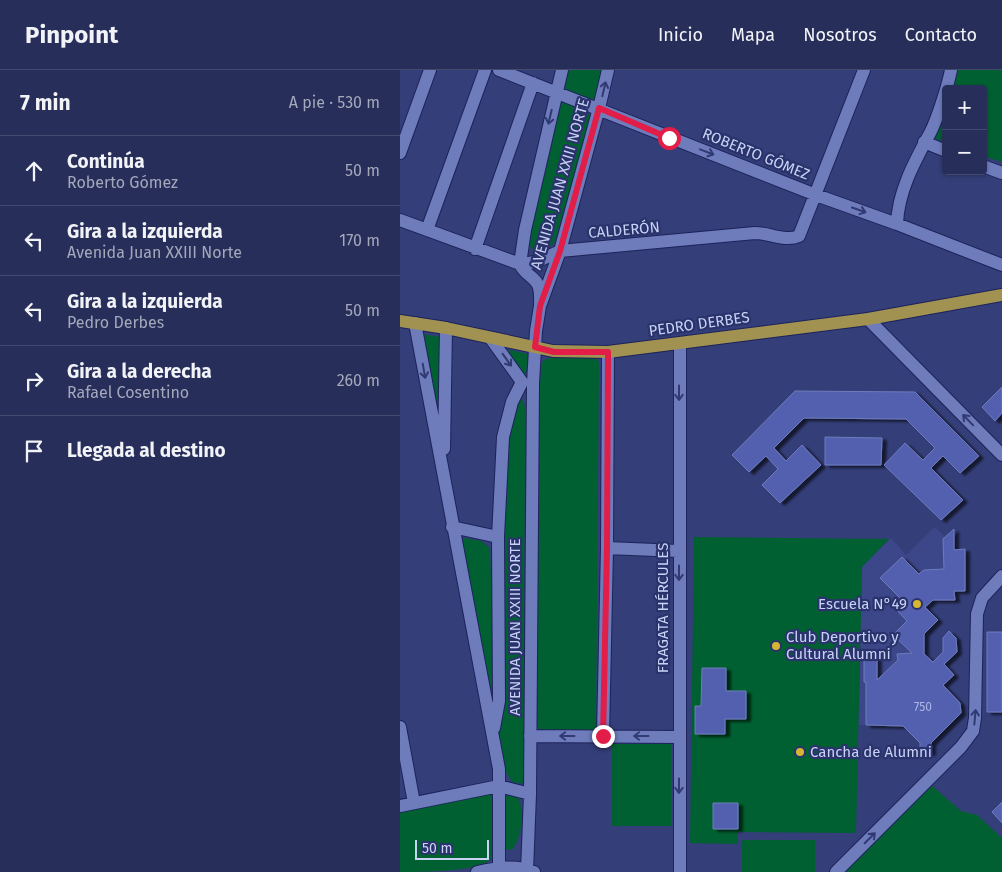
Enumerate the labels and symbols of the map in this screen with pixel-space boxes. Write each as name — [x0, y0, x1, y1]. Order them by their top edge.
one-way arrow — [600, 82, 609, 98]
street label: AVENIDA JUAN XXIII NORTE — [527, 96, 593, 272]
one-way arrow — [545, 109, 554, 125]
street label: ROBERTO GÓMEZ — [700, 124, 812, 184]
route start — [658, 127, 681, 150]
one-way arrow — [699, 148, 714, 158]
one-way arrow — [851, 206, 866, 215]
street label: CALDERÓN — [587, 218, 661, 242]
street label: PEDRO DERBES — [647, 308, 751, 340]
one-way arrow — [502, 353, 512, 367]
one-way arrow — [420, 363, 429, 379]
one-way arrow — [674, 384, 684, 400]
one-way arrow — [962, 414, 974, 427]
street label: AVENIDA JUAN XXIII NORTE — [506, 538, 524, 716]
street label: FRAGATA HÉRCULES — [654, 543, 672, 673]
one-way arrow — [674, 564, 684, 580]
place label: Escuela N°49 — [818, 595, 907, 613]
marker: Escuela N°49 — [911, 598, 923, 610]
place label: Club Deportivo y Cultural Alumni — [786, 628, 899, 663]
marker: Club Deportivo y Cultural Alumni — [770, 640, 782, 652]
house number: 750 — [914, 700, 932, 714]
one-way arrow — [970, 709, 980, 725]
route end — [592, 725, 615, 748]
one-way arrow — [559, 731, 576, 741]
one-way arrow — [634, 732, 650, 741]
place label: Cancha de Alumni — [810, 743, 932, 761]
marker: Cancha de Alumni — [794, 746, 806, 758]
one-way arrow — [674, 777, 684, 793]
one-way arrow — [864, 831, 876, 844]
scale bar — [415, 837, 489, 860]

